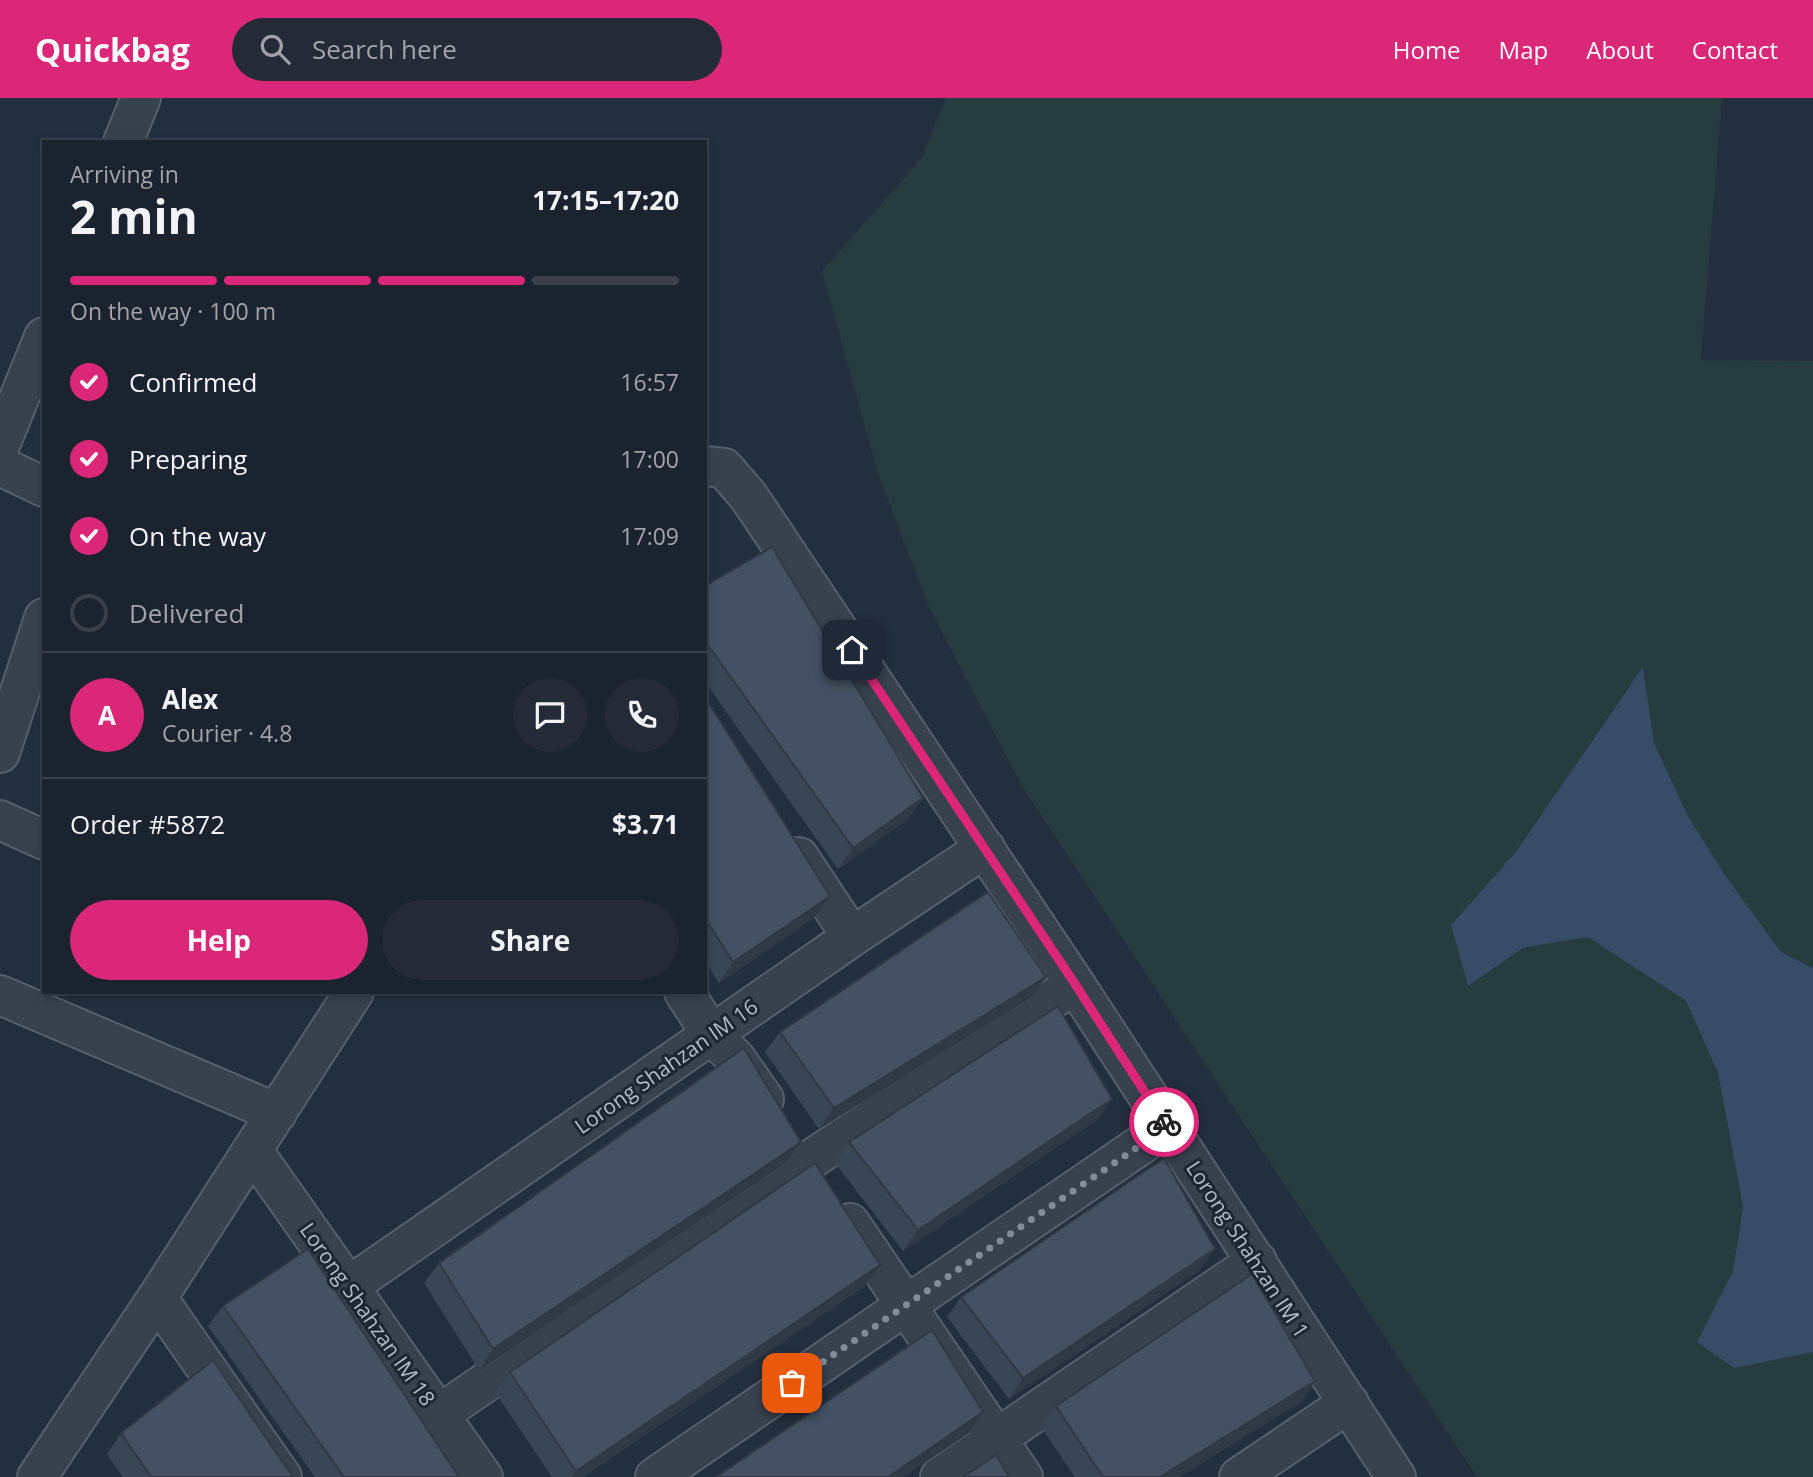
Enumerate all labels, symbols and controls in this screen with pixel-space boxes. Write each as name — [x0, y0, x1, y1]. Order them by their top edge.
search box — [232, 18, 722, 81]
text: Quickbag — [35, 27, 190, 72]
icon: search — [256, 30, 294, 68]
text: Search here — [312, 31, 457, 67]
text: Home — [1393, 33, 1461, 66]
text: Map — [1499, 33, 1548, 66]
text: About — [1586, 33, 1654, 66]
text: Contact — [1692, 33, 1778, 66]
text: Arriving in — [70, 158, 179, 190]
text: 17:15–17:20 — [532, 182, 679, 218]
text: 2 min — [70, 185, 198, 247]
text: On the way · 100 m — [70, 295, 276, 327]
icon: check — [70, 363, 108, 401]
text: Confirmed — [129, 364, 257, 400]
text: 16:57 — [620, 366, 679, 398]
icon: check — [70, 440, 108, 478]
text: Preparing — [129, 441, 247, 477]
text: 17:00 — [620, 443, 679, 475]
icon: check — [70, 517, 108, 555]
text: On the way — [129, 518, 266, 554]
text: 17:09 — [620, 520, 679, 552]
text: Delivered — [129, 595, 244, 631]
pin — [822, 620, 882, 680]
icon: home — [833, 631, 871, 669]
button: chat — [513, 678, 587, 752]
button: phone — [605, 678, 679, 752]
text: Alex — [162, 681, 218, 717]
text: A — [98, 697, 116, 733]
text: Courier · 4.8 — [162, 717, 292, 749]
text: Order #5872 — [70, 806, 225, 842]
text: $3.71 — [612, 806, 679, 842]
button: Help — [70, 900, 368, 980]
button: Share — [382, 900, 679, 980]
street label: Lorong Shahzan IM 16 — [569, 992, 763, 1140]
courier — [1129, 1087, 1199, 1157]
icon: bike — [1145, 1103, 1183, 1141]
street label: Lorong Shahzan IM 1 — [1180, 1155, 1316, 1343]
street label: Lorong Shahzan IM 18 — [294, 1217, 442, 1411]
pin — [762, 1353, 822, 1413]
icon: bag — [773, 1364, 811, 1402]

